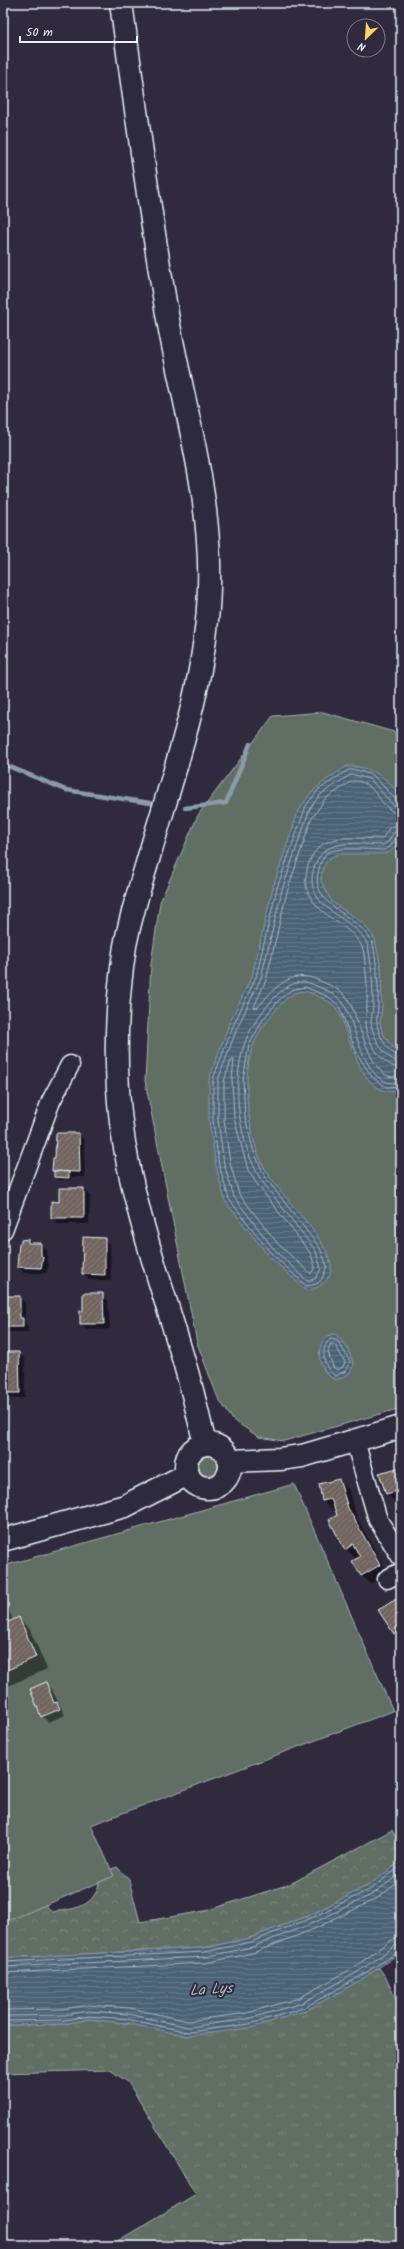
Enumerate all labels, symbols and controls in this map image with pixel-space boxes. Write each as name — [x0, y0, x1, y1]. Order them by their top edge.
scale bar — [20, 18, 137, 44]
north arrow — [346, 18, 386, 58]
text: 50 m — [26, 23, 53, 42]
text: N — [355, 37, 369, 56]
water label: La Lys — [189, 1976, 235, 2003]

